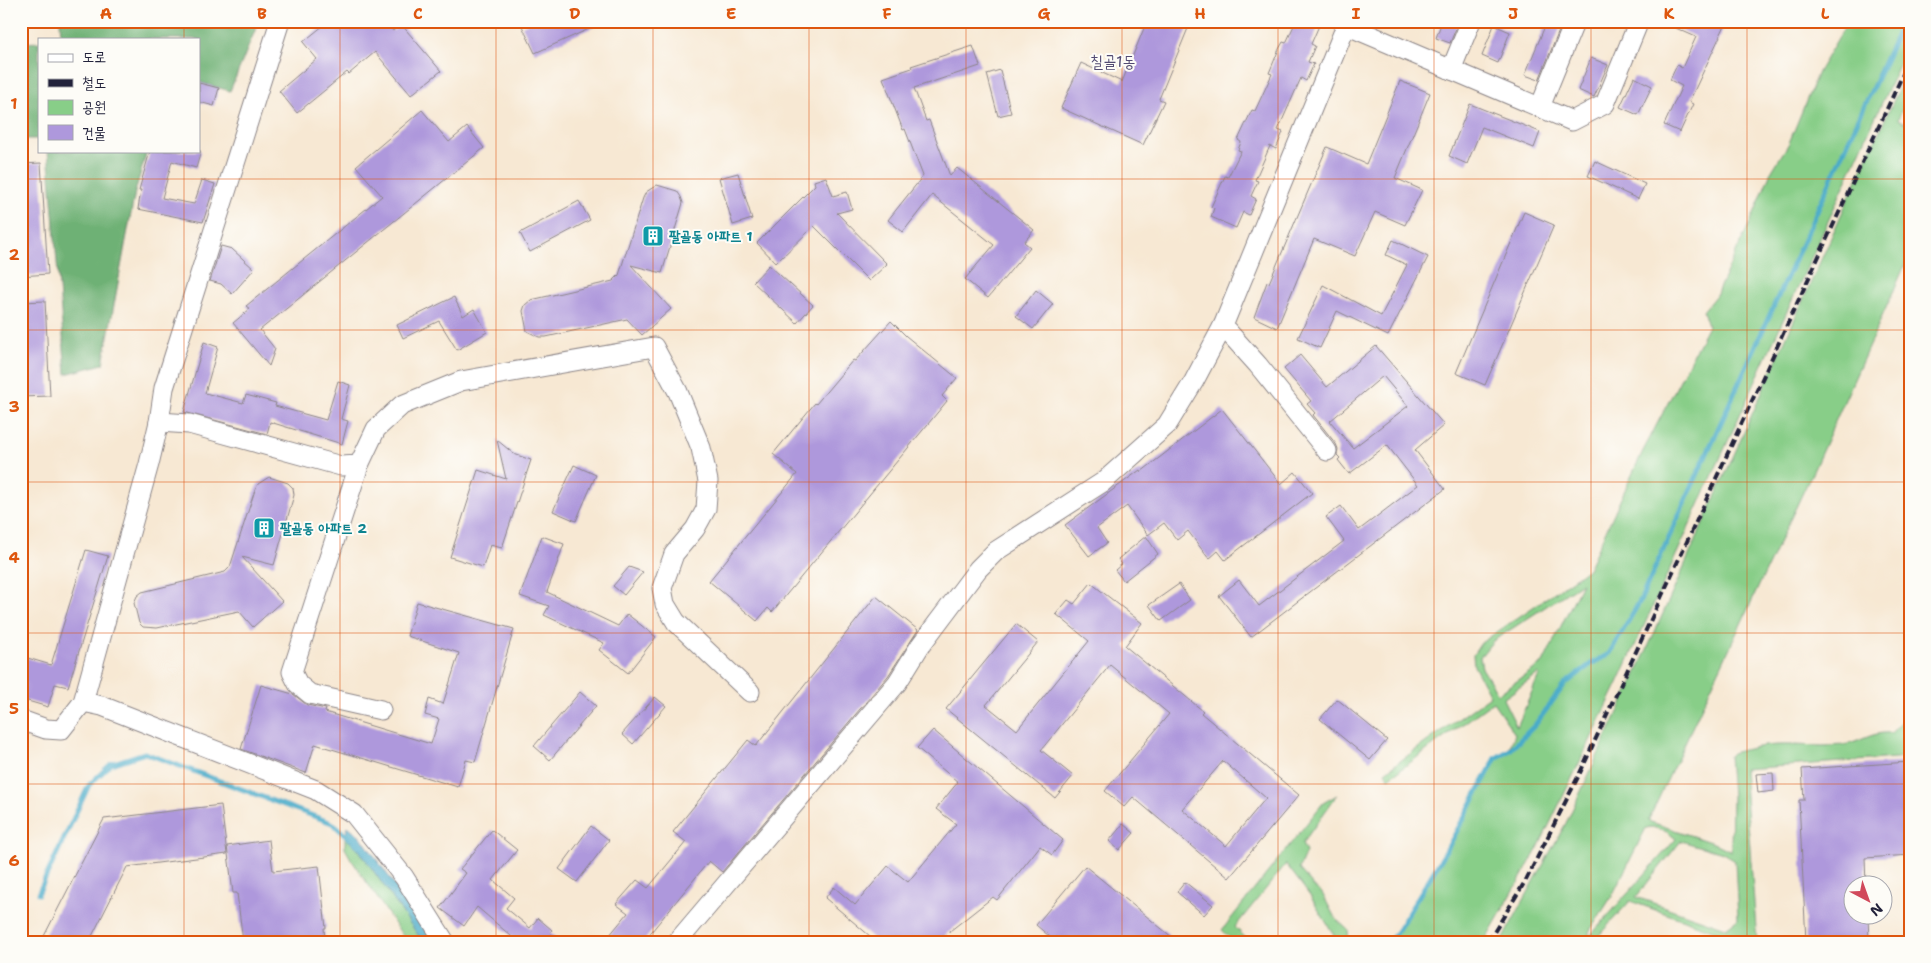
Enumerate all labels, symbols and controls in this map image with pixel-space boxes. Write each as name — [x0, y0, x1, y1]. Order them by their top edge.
text: A — [100, 3, 112, 24]
text: B — [257, 3, 267, 24]
text: C — [413, 3, 423, 24]
text: D — [569, 3, 581, 24]
text: E — [726, 3, 736, 24]
text: F — [882, 3, 892, 24]
text: G — [1038, 3, 1051, 24]
text: H — [1194, 3, 1206, 24]
text: I — [1352, 3, 1361, 24]
text: J — [1508, 3, 1518, 24]
text: K — [1664, 3, 1675, 24]
text: L — [1821, 3, 1830, 24]
legend — [38, 38, 200, 152]
text: 도로 — [82, 47, 106, 67]
district label: 칠골1동 — [1090, 51, 1136, 72]
text: 철도 — [82, 73, 106, 93]
text: 1 — [10, 93, 18, 114]
text: 공원 — [82, 97, 106, 117]
text: 건물 — [82, 123, 106, 143]
building icon: 팔골동 아파트 1 — [641, 224, 665, 248]
place label: 팔골동 아파트 1 — [669, 227, 753, 245]
text: 2 — [8, 244, 20, 265]
text: 3 — [8, 396, 20, 417]
building icon: 팔골동 아파트 2 — [252, 516, 276, 540]
place label: 팔골동 아파트 2 — [280, 519, 367, 537]
text: 4 — [8, 547, 20, 568]
text: 5 — [9, 698, 19, 719]
text: 6 — [8, 850, 20, 871]
north arrow — [1844, 876, 1894, 926]
text: N — [1866, 899, 1887, 920]

